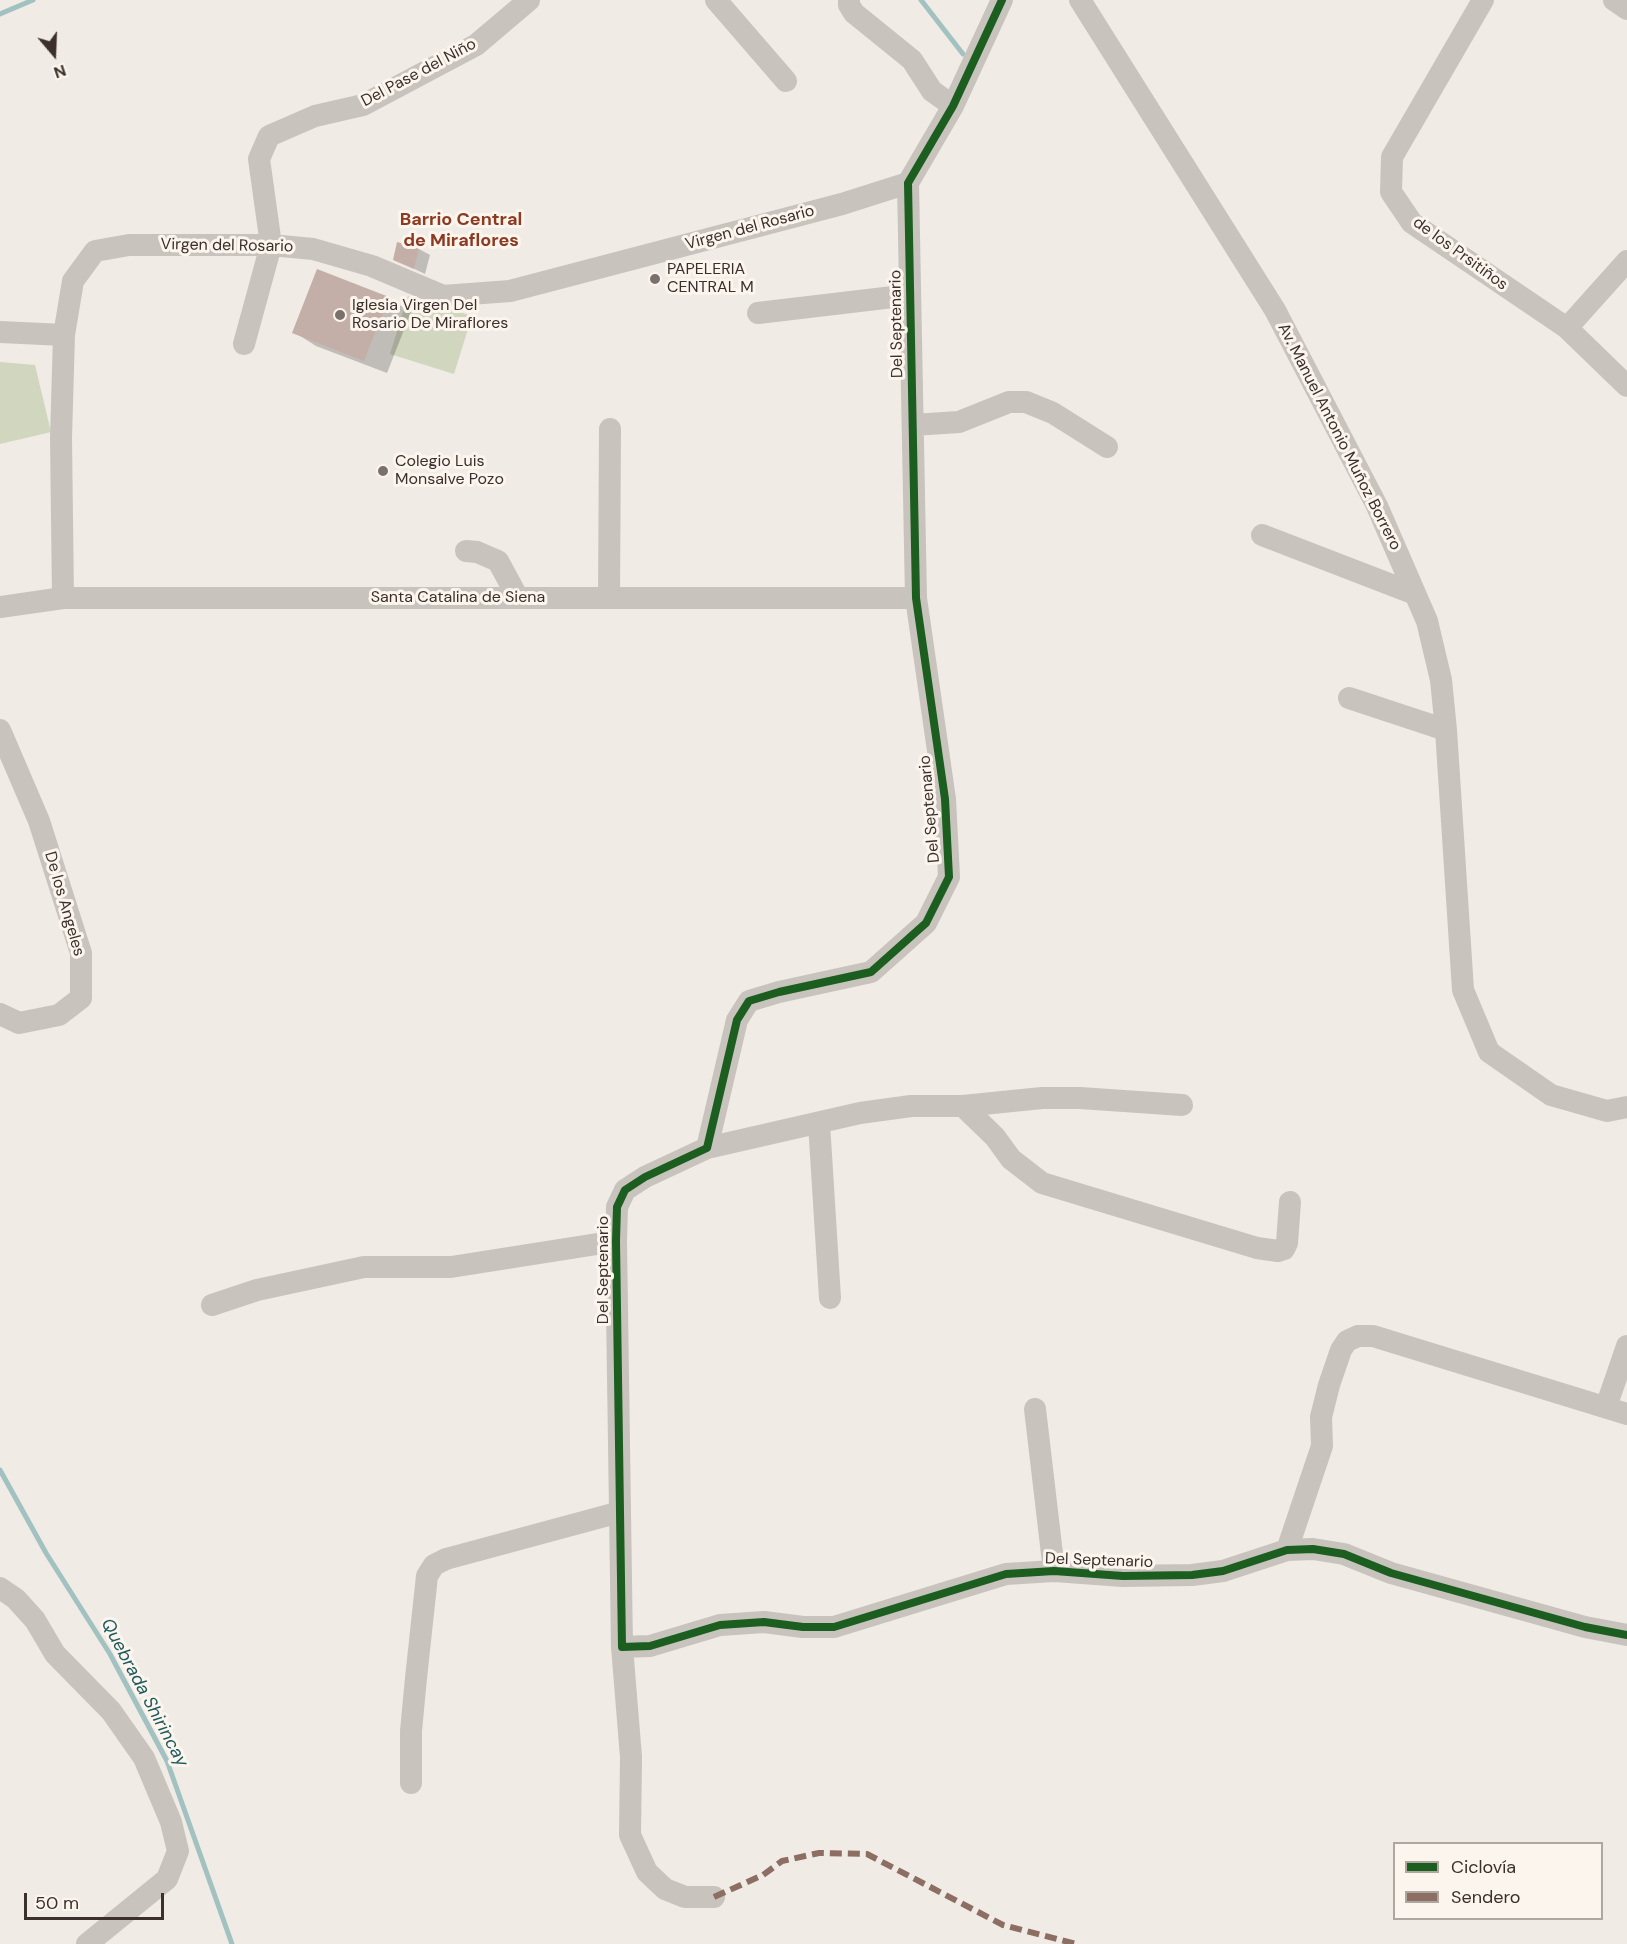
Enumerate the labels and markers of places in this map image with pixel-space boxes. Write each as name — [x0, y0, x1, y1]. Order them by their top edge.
place label: PAPELERIA CENTRAL M — [667, 260, 754, 298]
marker: PAPELERIA CENTRAL M — [648, 272, 662, 286]
place label: Iglesia Virgen Del Rosario De Miraflores — [352, 296, 508, 334]
marker: Iglesia Virgen Del Rosario De Miraflores — [333, 308, 347, 322]
place label: Colegio Luis Monsalve Pozo — [395, 452, 504, 490]
marker: Colegio Luis Monsalve Pozo — [376, 464, 390, 478]

